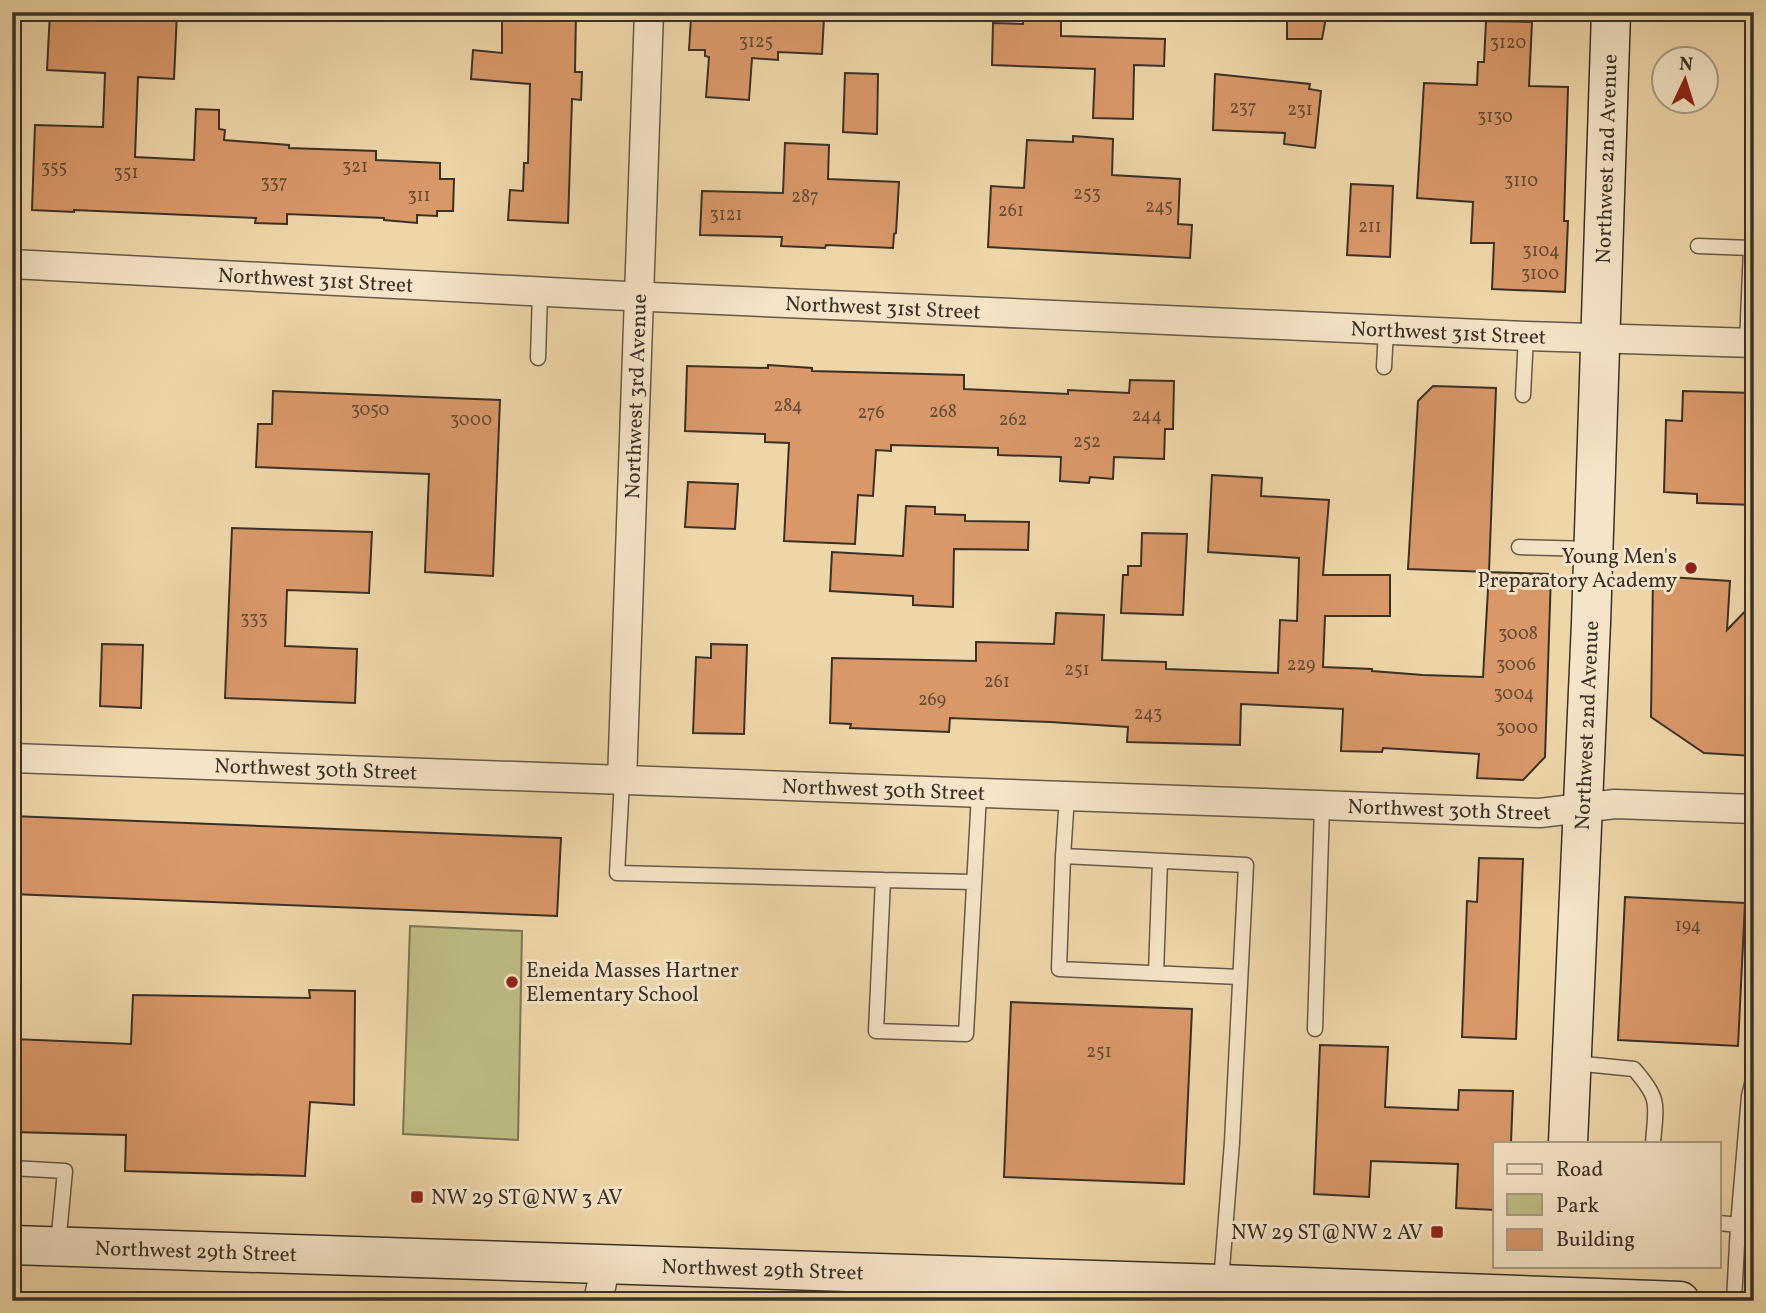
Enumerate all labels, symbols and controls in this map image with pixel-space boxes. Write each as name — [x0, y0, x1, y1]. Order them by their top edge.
house number: 3125 — [739, 30, 773, 55]
house number: 3120 — [1490, 31, 1526, 56]
north arrow — [1650, 46, 1720, 116]
text: N — [1678, 52, 1694, 79]
street label: Northwest 2nd Avenue — [1590, 53, 1626, 264]
house number: 237 — [1229, 96, 1257, 121]
house number: 231 — [1287, 98, 1313, 123]
house number: 3130 — [1477, 105, 1513, 130]
house number: 321 — [342, 155, 368, 180]
house number: 355 — [41, 156, 67, 181]
house number: 351 — [114, 161, 138, 186]
house number: 3110 — [1504, 169, 1538, 194]
house number: 337 — [260, 171, 288, 196]
house number: 253 — [1073, 182, 1101, 207]
house number: 311 — [407, 184, 431, 209]
house number: 287 — [791, 185, 819, 210]
house number: 245 — [1145, 195, 1173, 220]
house number: 261 — [998, 199, 1024, 224]
house number: 3121 — [710, 203, 742, 228]
house number: 211 — [1358, 215, 1382, 240]
house number: 3104 — [1522, 239, 1560, 264]
street label: Northwest 31st Street — [217, 262, 414, 301]
house number: 3100 — [1521, 262, 1559, 287]
street label: Northwest 31st Street — [784, 290, 981, 328]
street label: Northwest 3rd Avenue — [619, 293, 655, 500]
street label: Northwest 31st Street — [1350, 315, 1547, 353]
house number: 284 — [773, 394, 803, 419]
house number: 3050 — [351, 398, 389, 423]
house number: 268 — [929, 400, 957, 425]
house number: 276 — [857, 401, 885, 426]
house number: 244 — [1132, 404, 1162, 429]
house number: 3000 — [450, 408, 492, 433]
house number: 262 — [999, 408, 1027, 433]
house number: 252 — [1073, 430, 1101, 455]
place label: Young Men's Preparatory Academy — [1477, 543, 1678, 596]
marker: Young Men's Preparatory Academy — [1683, 560, 1699, 576]
house number: 333 — [240, 607, 268, 632]
street label: Northwest 2nd Avenue — [1569, 620, 1607, 831]
house number: 3008 — [1498, 622, 1538, 647]
house number: 229 — [1287, 653, 1315, 678]
house number: 3006 — [1496, 653, 1536, 678]
house number: 251 — [1064, 658, 1090, 683]
house number: 261 — [984, 670, 1010, 695]
house number: 3004 — [1493, 682, 1535, 707]
house number: 269 — [918, 688, 946, 713]
house number: 243 — [1134, 702, 1162, 727]
house number: 3000 — [1496, 716, 1538, 741]
street label: Northwest 30th Street — [214, 752, 418, 789]
street label: Northwest 30th Street — [781, 773, 986, 809]
street label: Northwest 30th Street — [1347, 793, 1553, 829]
house number: 194 — [1675, 914, 1701, 939]
place label: Eneida Masses Hartner Elementary School — [526, 957, 739, 1010]
marker: Eneida Masses Hartner Elementary School — [504, 974, 520, 990]
house number: 251 — [1086, 1040, 1112, 1065]
legend — [1493, 1142, 1720, 1268]
text: Road — [1556, 1156, 1603, 1185]
place label: NW 29 ST@NW 3 AV — [431, 1184, 623, 1213]
marker: NW 29 ST@NW 3 AV — [409, 1189, 425, 1205]
text: Park — [1556, 1192, 1599, 1221]
place label: NW 29 ST@NW 2 AV — [1231, 1219, 1423, 1248]
marker: NW 29 ST@NW 2 AV — [1429, 1224, 1445, 1240]
text: Building — [1556, 1226, 1635, 1255]
street label: Northwest 29th Street — [94, 1235, 297, 1270]
street label: Northwest 29th Street — [661, 1253, 864, 1288]

